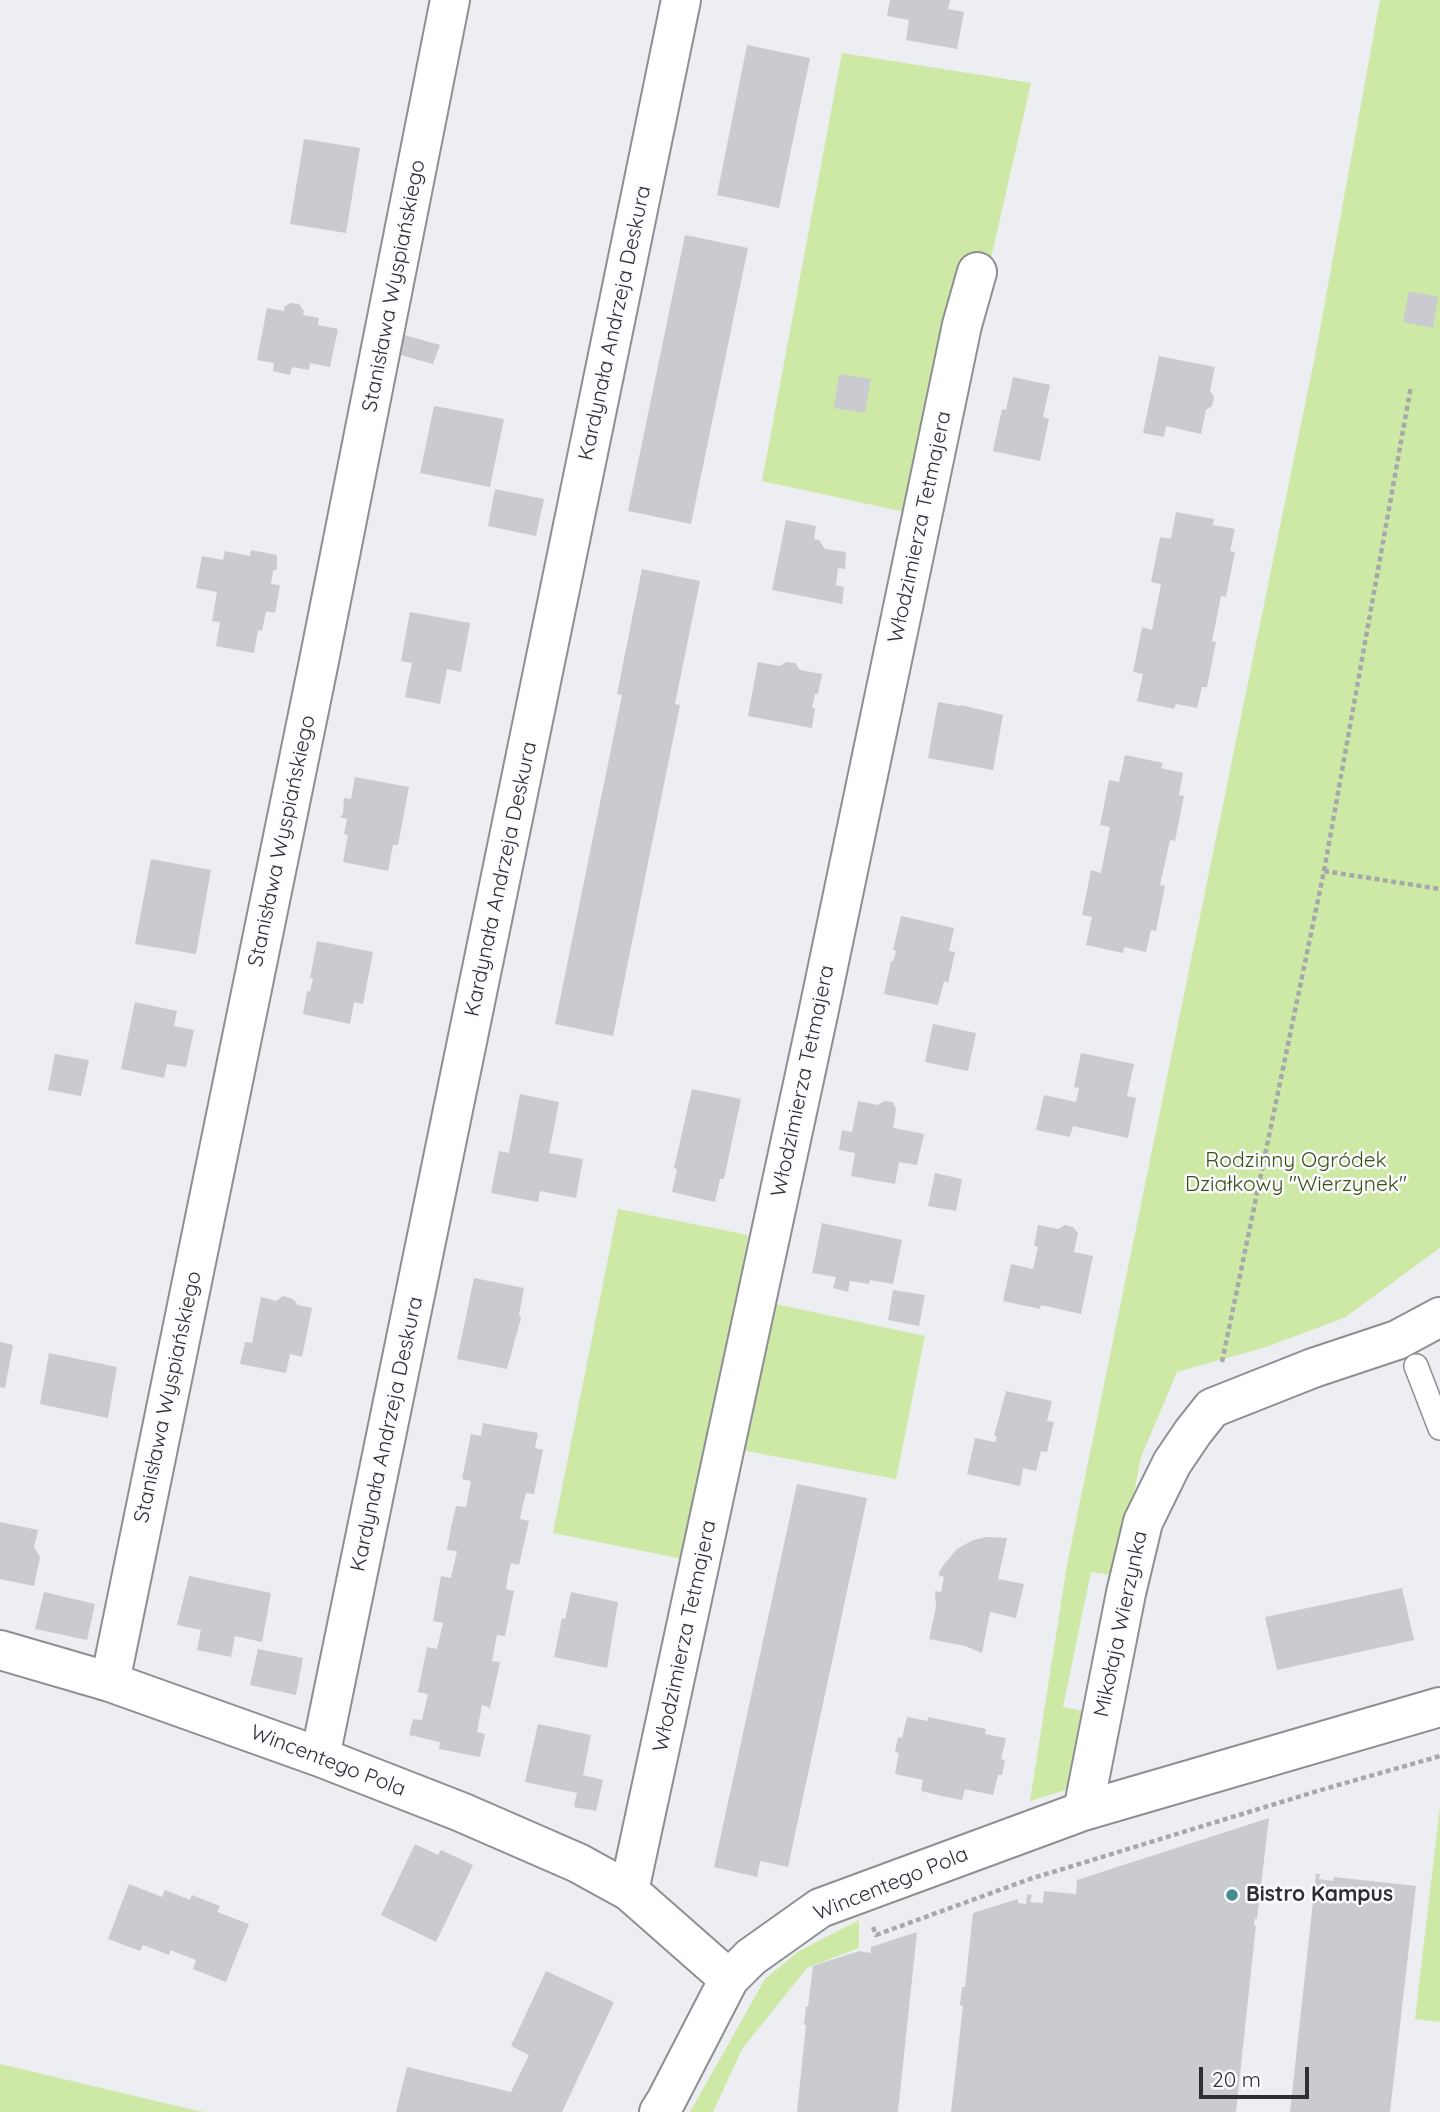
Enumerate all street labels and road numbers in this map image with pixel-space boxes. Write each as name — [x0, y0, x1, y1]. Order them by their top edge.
street label: Stanisława Wyspiańskiego — [357, 158, 431, 414]
street label: Kardynała Andrzeja Deskura — [574, 183, 656, 463]
street label: Włodzimierza Tetmajera — [883, 409, 957, 645]
street label: Stanisława Wyspiańskiego — [243, 713, 321, 969]
street label: Kardynała Andrzeja Deskura — [460, 739, 542, 1019]
street label: Włodzimierza Tetmajera — [766, 963, 840, 1199]
street label: Stanisława Wyspiańskiego — [129, 1269, 207, 1525]
street label: Kardynała Andrzeja Deskura — [346, 1294, 428, 1574]
street label: Włodzimierza Tetmajera — [648, 1518, 722, 1754]
street label: Mikołaja Wierzynka — [1089, 1529, 1153, 1719]
street label: Wincentego Pola — [247, 1720, 409, 1802]
street label: Wincentego Pola — [810, 1842, 972, 1926]

